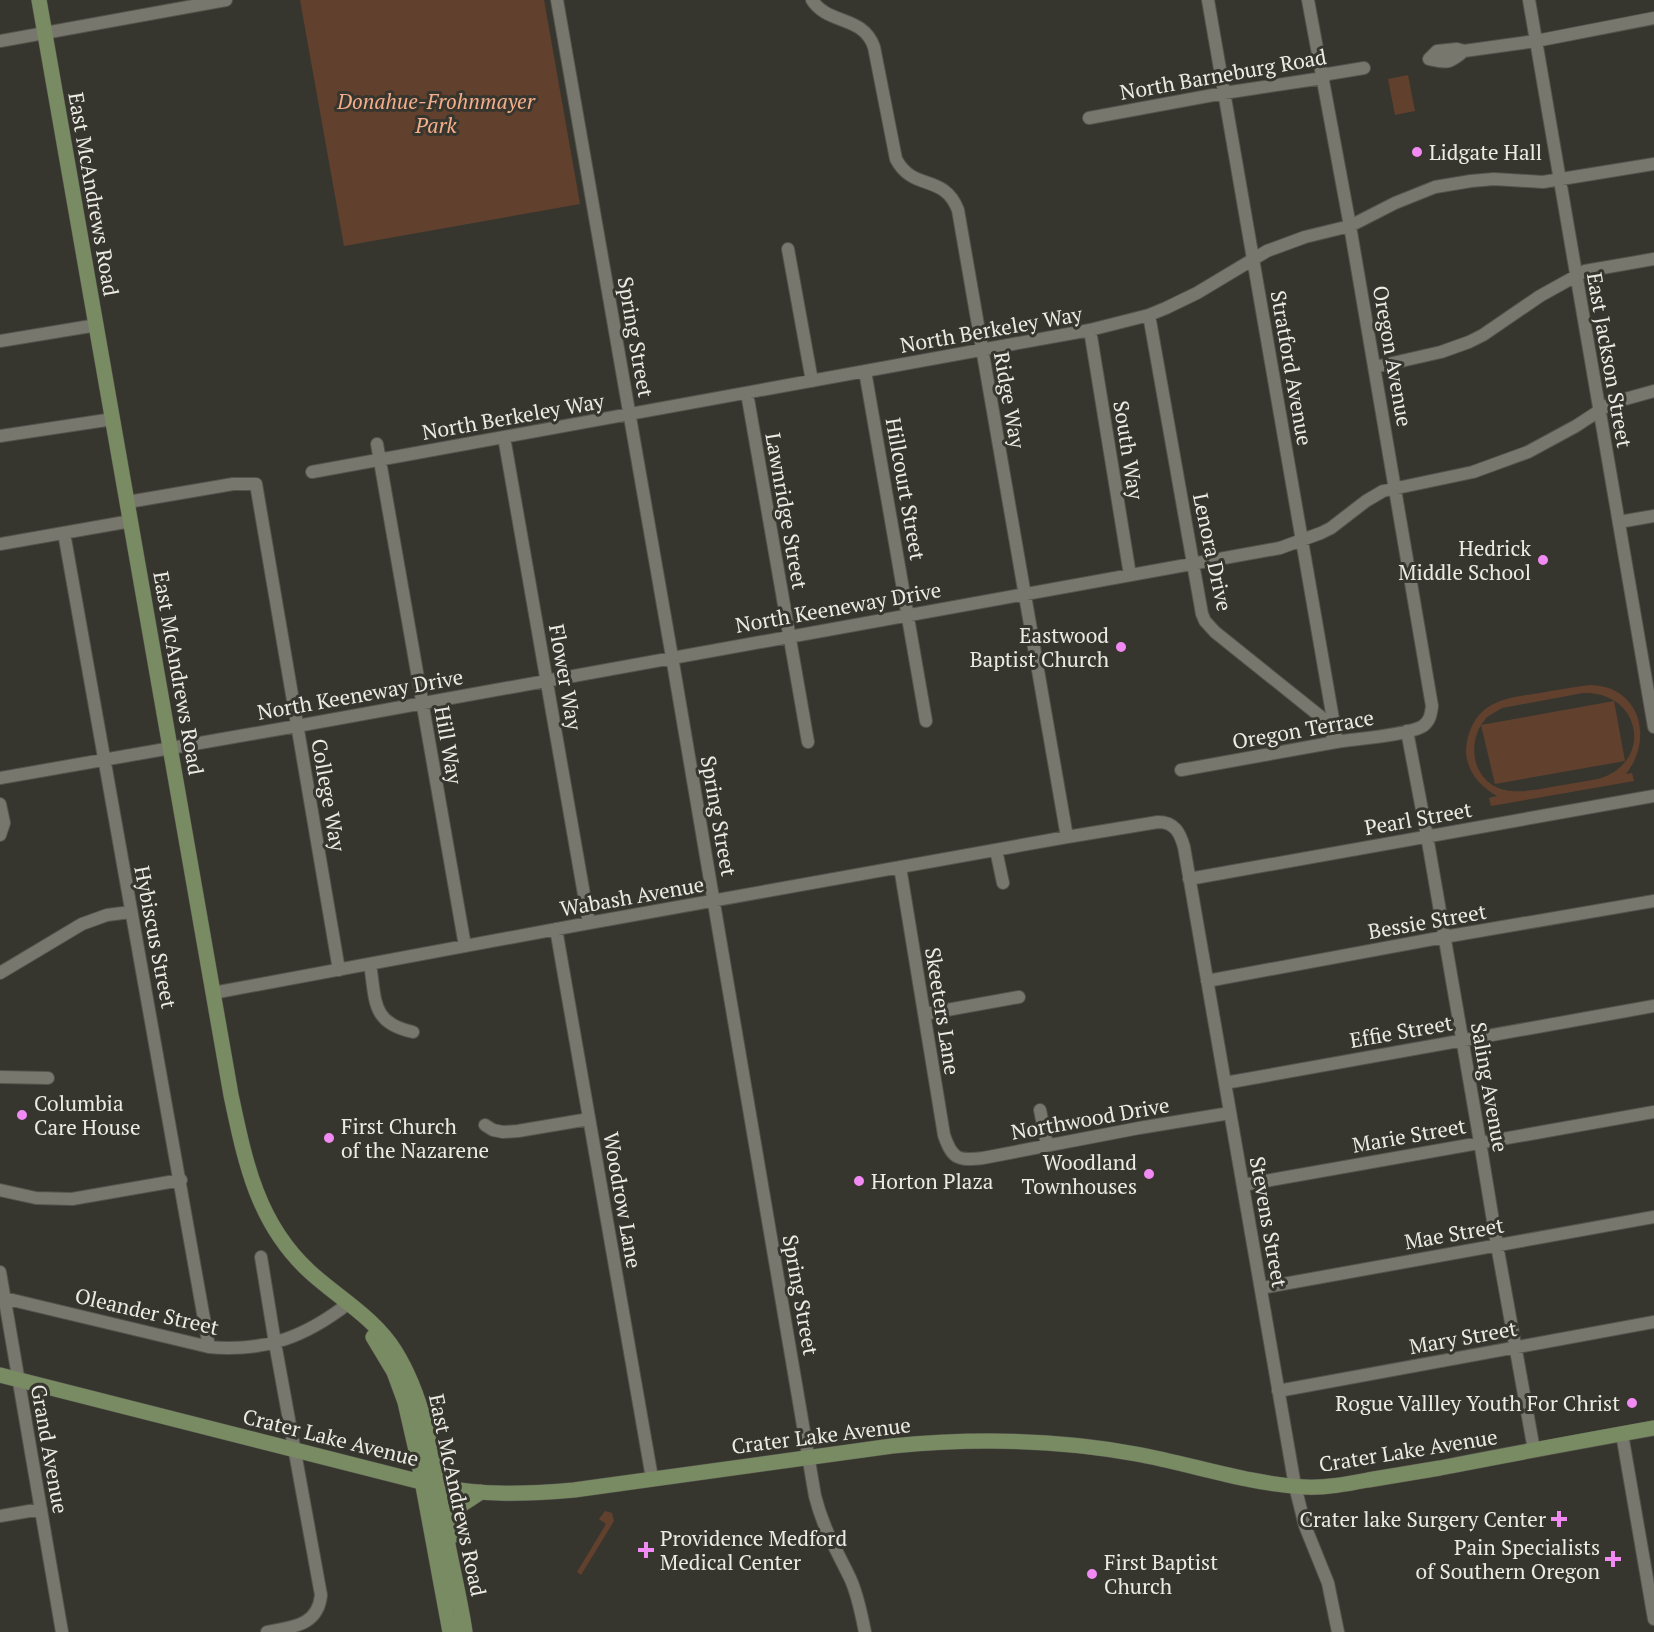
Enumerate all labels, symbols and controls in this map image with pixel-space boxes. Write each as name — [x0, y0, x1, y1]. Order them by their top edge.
street label: North Barneburg Road — [1117, 42, 1329, 106]
park label: Donahue-Frohnmayer Park — [336, 87, 536, 139]
street label: East McAndrews Road — [62, 90, 126, 298]
place label: Lidgate Hall — [1429, 138, 1542, 166]
marker: Lidgate Hall — [1410, 145, 1424, 159]
street label: East Jackson Street — [1581, 270, 1639, 450]
street label: Spring Street — [612, 274, 660, 400]
street label: Oregon Avenue — [1367, 283, 1419, 429]
street label: Stratford Avenue — [1265, 288, 1319, 448]
street label: North Berkeley Way — [898, 299, 1085, 359]
street label: Ridge Way — [988, 350, 1032, 451]
street label: North Berkeley Way — [420, 386, 607, 446]
street label: South Way — [1107, 399, 1151, 502]
street label: Hillcourt Street — [880, 416, 932, 563]
street label: Lawnridge Street — [759, 430, 815, 592]
street label: Lenora Drive — [1187, 490, 1239, 614]
place label: Hedrick Middle School — [1398, 534, 1531, 586]
marker: Hedrick Middle School — [1536, 553, 1550, 567]
street label: East McAndrews Road — [147, 569, 211, 777]
street label: North Keeneway Drive — [733, 575, 943, 639]
place label: Eastwood Baptist Church — [970, 621, 1109, 673]
street label: Flower Way — [543, 622, 589, 733]
marker: Eastwood Baptist Church — [1114, 640, 1128, 654]
street label: North Keeneway Drive — [255, 662, 465, 726]
street label: Oregon Terrace — [1230, 703, 1376, 755]
street label: Hill Way — [428, 704, 470, 787]
street label: College Way — [305, 736, 353, 854]
street label: Spring Street — [695, 753, 743, 879]
street label: Pearl Street — [1362, 795, 1474, 841]
street label: Hybiscus Street — [128, 863, 184, 1011]
street label: Wabash Avenue — [558, 870, 706, 922]
street label: Bessie Street — [1366, 897, 1489, 945]
street label: Skeeters Lane — [919, 945, 967, 1077]
street label: Effie Street — [1348, 1008, 1455, 1054]
street label: Saling Avenue — [1465, 1020, 1515, 1154]
place label: Columbia Care House — [34, 1089, 140, 1141]
street label: Northwood Drive — [1009, 1090, 1171, 1146]
marker: Columbia Care House — [15, 1108, 29, 1122]
street label: Marie Street — [1350, 1111, 1468, 1159]
place label: First Church of the Nazarene — [341, 1112, 489, 1164]
street label: Woodrow Lane — [597, 1130, 649, 1270]
marker: First Church of the Nazarene — [322, 1131, 336, 1145]
place label: Woodland Townhouses — [1021, 1148, 1137, 1200]
street label: Stevens Street — [1244, 1154, 1294, 1290]
place label: Horton Plaza — [871, 1167, 994, 1195]
marker: Woodland Townhouses — [1142, 1167, 1156, 1181]
marker: Horton Plaza — [852, 1174, 866, 1188]
street label: Mae Street — [1402, 1210, 1506, 1256]
street label: Spring Street — [777, 1232, 825, 1358]
street label: Oleander Street — [72, 1281, 222, 1341]
street label: Mary Street — [1407, 1314, 1519, 1360]
street label: Grand Avenue — [25, 1382, 75, 1516]
place label: Rogue Vallley Youth For Christ — [1335, 1389, 1620, 1417]
street label: East McAndrews Road — [423, 1391, 493, 1599]
marker: Rogue Vallley Youth For Christ — [1625, 1396, 1639, 1410]
street label: Crater Lake Avenue — [240, 1402, 422, 1472]
street label: Crater Lake Avenue — [730, 1410, 912, 1460]
street label: Crater Lake Avenue — [1317, 1422, 1499, 1478]
place label: Crater lake Surgery Center — [1300, 1505, 1546, 1533]
marker: Crater lake Surgery Center — [1550, 1510, 1568, 1528]
place label: Providence Medford Medical Center — [660, 1524, 847, 1576]
place label: Pain Specialists of Southern Oregon — [1416, 1533, 1601, 1585]
marker: Providence Medford Medical Center — [637, 1541, 655, 1559]
place label: First Baptist Church — [1104, 1548, 1218, 1600]
marker: Pain Specialists of Southern Oregon — [1604, 1550, 1622, 1568]
marker: First Baptist Church — [1085, 1567, 1099, 1581]

